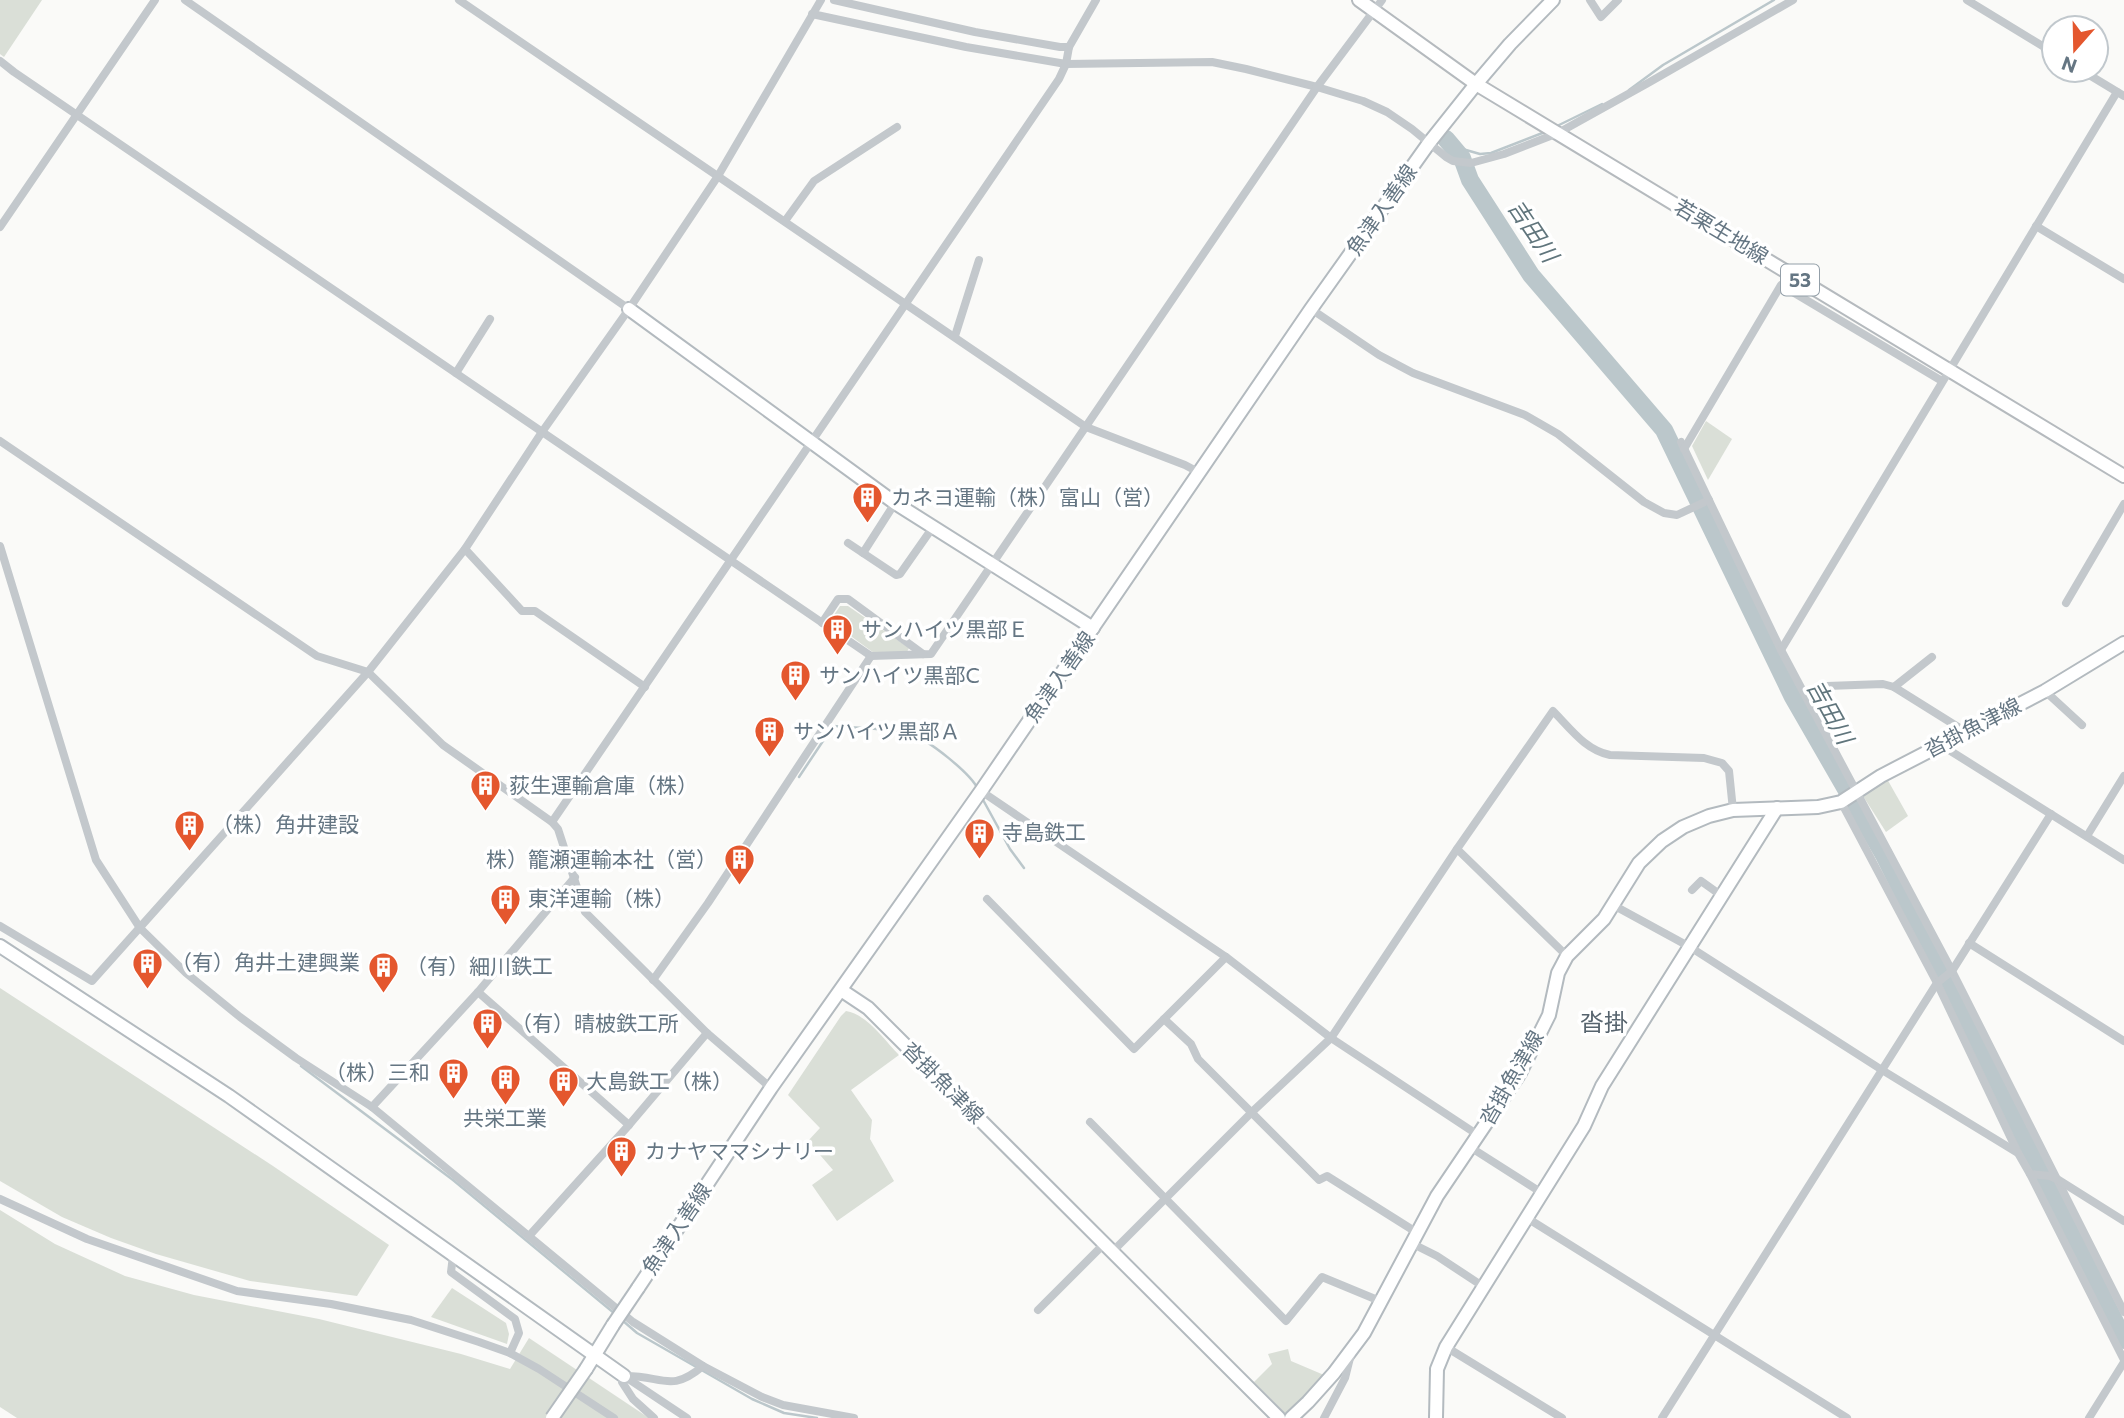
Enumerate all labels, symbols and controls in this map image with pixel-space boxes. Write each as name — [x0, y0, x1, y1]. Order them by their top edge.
north arrow — [2040, 14, 2110, 84]
text: N — [2058, 52, 2080, 79]
street label: 魚津入善線 — [1340, 159, 1421, 259]
street label: 若栗生地線 — [1670, 193, 1773, 268]
water label: 吉田川 — [1503, 194, 1566, 269]
road number: 53 — [1781, 264, 1819, 296]
building icon: カネヨ運輸（株）富山（営） — [851, 481, 885, 525]
place label: カネヨ運輸（株）富山（営） — [891, 484, 1164, 509]
building icon: サンハイツ黒部Ｅ — [821, 613, 855, 657]
place label: サンハイツ黒部Ｅ — [861, 616, 1029, 641]
street label: 魚津入善線 — [1018, 626, 1099, 726]
building icon: サンハイツ黒部C — [779, 659, 813, 703]
place label: サンハイツ黒部C — [819, 662, 980, 687]
water label: 吉田川 — [1802, 675, 1861, 751]
street label: 沓掛魚津線 — [1920, 692, 2025, 762]
building icon: サンハイツ黒部Ａ — [753, 715, 787, 759]
place label: サンハイツ黒部Ａ — [793, 718, 961, 743]
building icon: 荻生運輸倉庫（株） — [469, 769, 503, 813]
place label: 荻生運輸倉庫（株） — [509, 772, 698, 797]
building icon: （株）角井建設 — [172, 808, 206, 852]
place label: （株）角井建設 — [212, 811, 359, 836]
building icon: 寺島鉄工 — [962, 816, 996, 860]
place label: 寺島鉄工 — [1002, 819, 1086, 844]
building icon: 株）籠瀬運輸本社（営） — [723, 843, 757, 887]
place label: 株）籠瀬運輸本社（営） — [486, 846, 717, 871]
building icon: 東洋運輸（株） — [488, 882, 522, 926]
place label: 東洋運輸（株） — [528, 885, 675, 910]
building icon: （有）角井土建興業 — [131, 946, 165, 990]
place label: （有）角井土建興業 — [171, 949, 360, 974]
building icon: （有）細川鉄工 — [366, 950, 400, 994]
place label: （有）細川鉄工 — [406, 953, 553, 978]
building icon: （有）晴柀鉄工所 — [471, 1007, 505, 1051]
district label: 沓掛 — [1580, 1007, 1628, 1036]
place label: （有）晴柀鉄工所 — [511, 1010, 679, 1035]
street label: 沓掛魚津線 — [1474, 1026, 1548, 1129]
street label: 沓掛魚津線 — [898, 1036, 990, 1128]
building icon: （株）三和 — [436, 1056, 470, 1100]
place label: （株）三和 — [325, 1059, 430, 1084]
building icon: 共栄工業 — [488, 1062, 522, 1106]
building icon: 大島鉄工（株） — [546, 1065, 580, 1109]
place label: 大島鉄工（株） — [586, 1068, 733, 1093]
place label: 共栄工業 — [463, 1105, 547, 1130]
building icon: カナヤママシナリー — [605, 1135, 639, 1179]
place label: カナヤママシナリー — [645, 1138, 834, 1163]
street label: 魚津入善線 — [636, 1178, 715, 1279]

